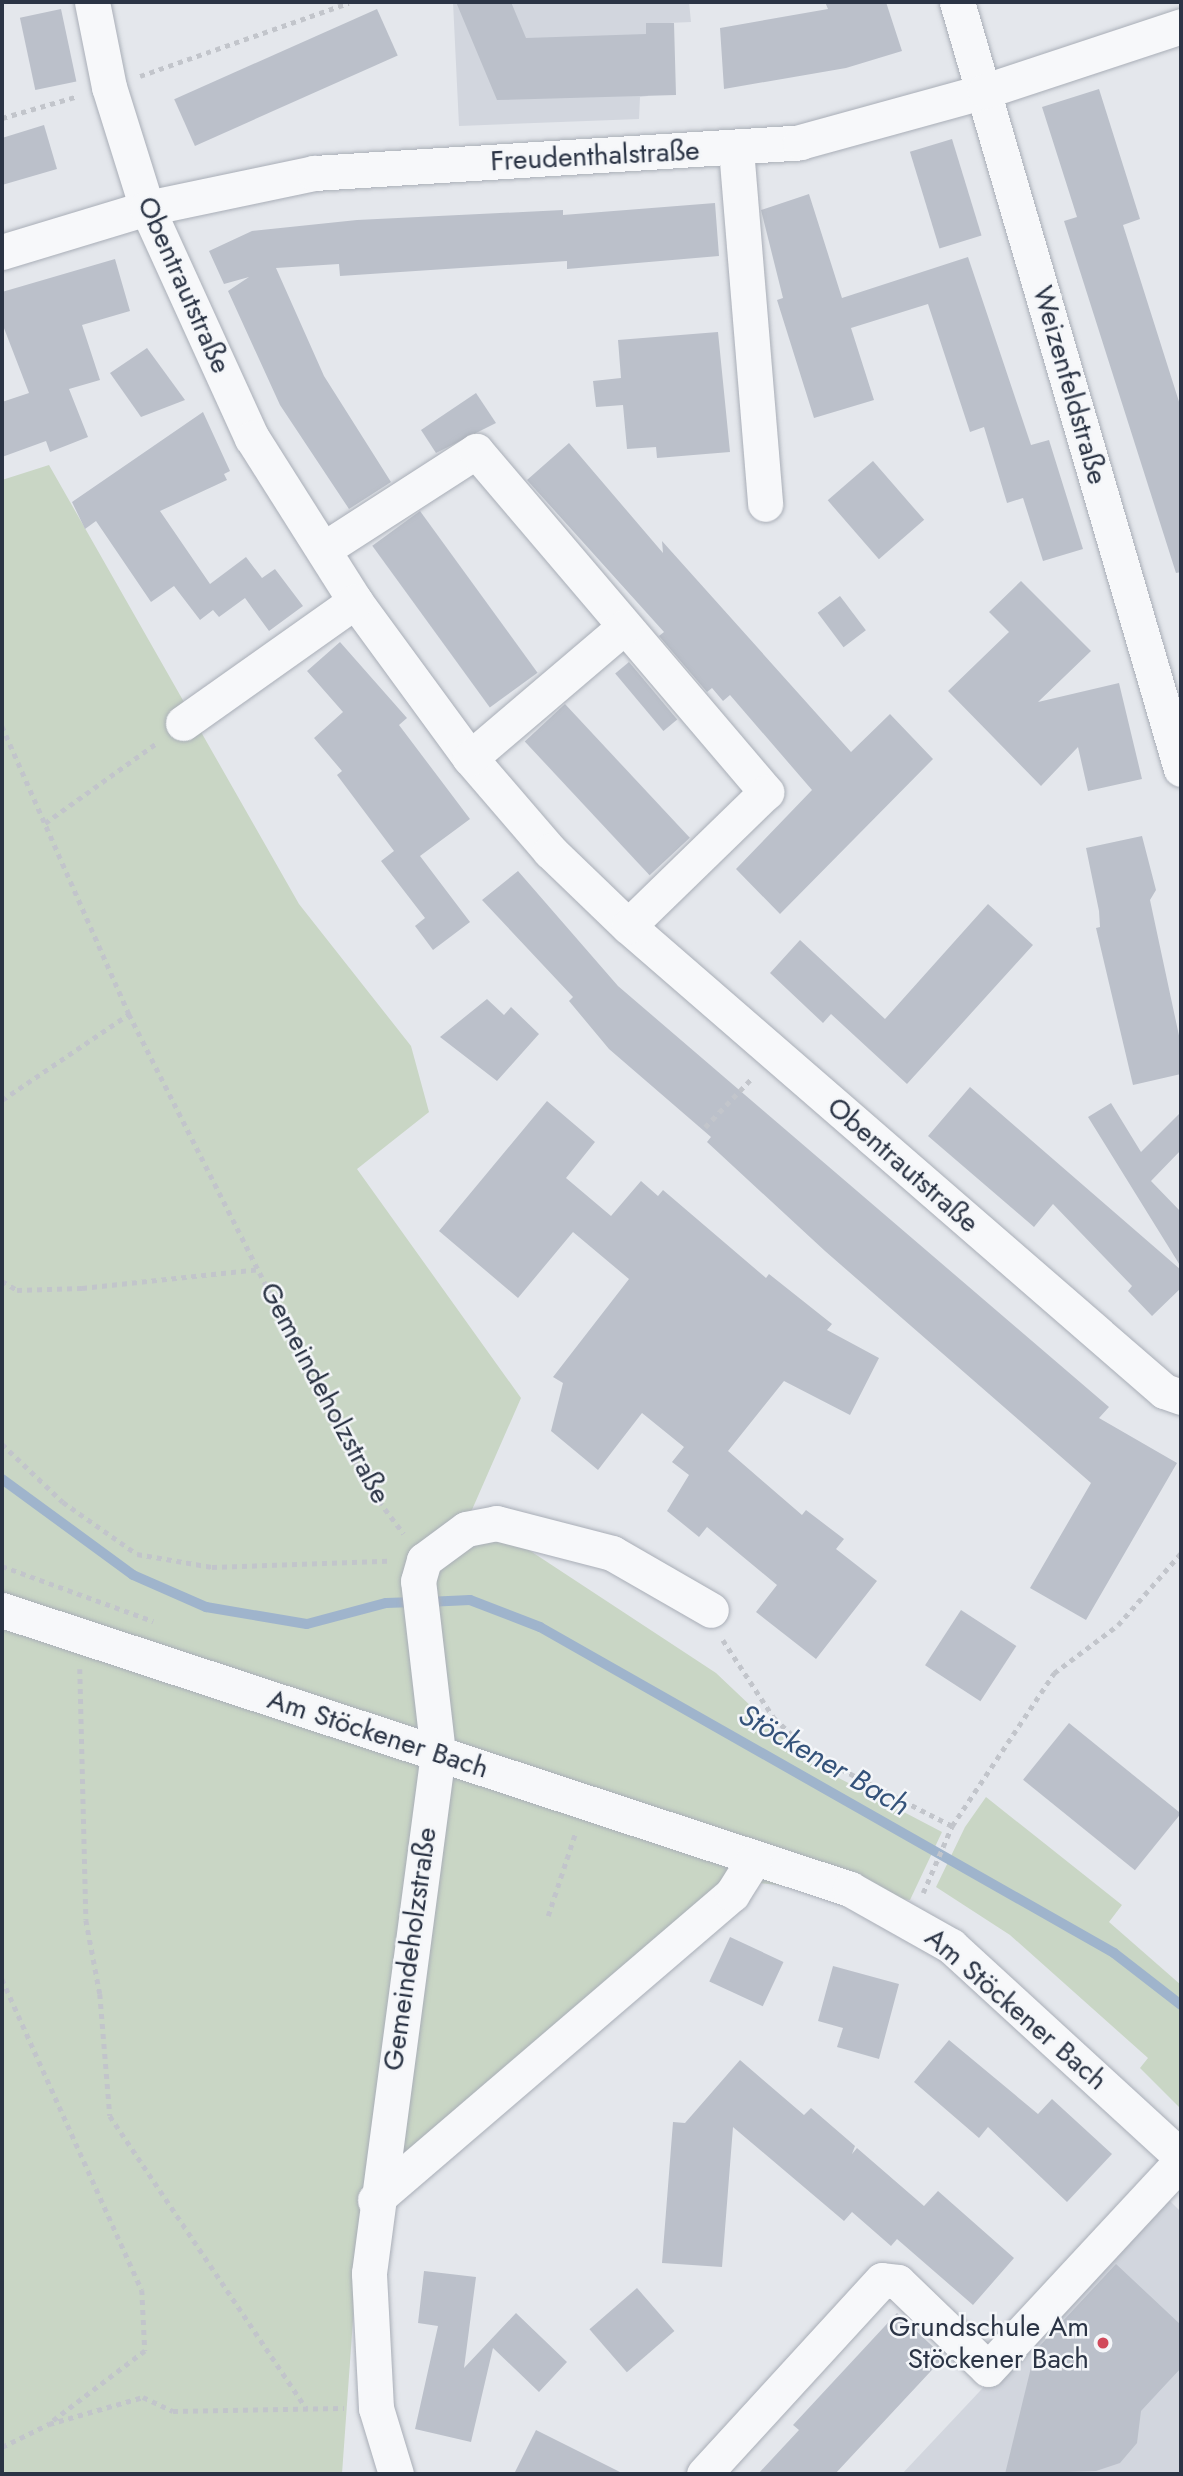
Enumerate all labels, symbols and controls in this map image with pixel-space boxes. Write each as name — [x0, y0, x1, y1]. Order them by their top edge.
street label: Freudenthalstraße — [490, 134, 700, 178]
street label: Obentrautstraße — [130, 192, 238, 378]
street label: Weizenfeldstraße — [1026, 282, 1114, 488]
street label: Obentrautstraße — [820, 1090, 986, 1240]
street label: Gemeindeholzstraße — [253, 1277, 397, 1509]
street label: Am Stöckener Bach — [263, 1682, 493, 1786]
water label: Stöckener Bach — [732, 1697, 916, 1823]
street label: Gemeindeholzstraße — [376, 1825, 444, 2073]
street label: Am Stöckener Bach — [918, 1921, 1114, 2097]
place label: Grundschule Am Stöckener Bach — [889, 2310, 1089, 2376]
marker: Grundschule Am Stöckener Bach — [1095, 2335, 1111, 2351]

